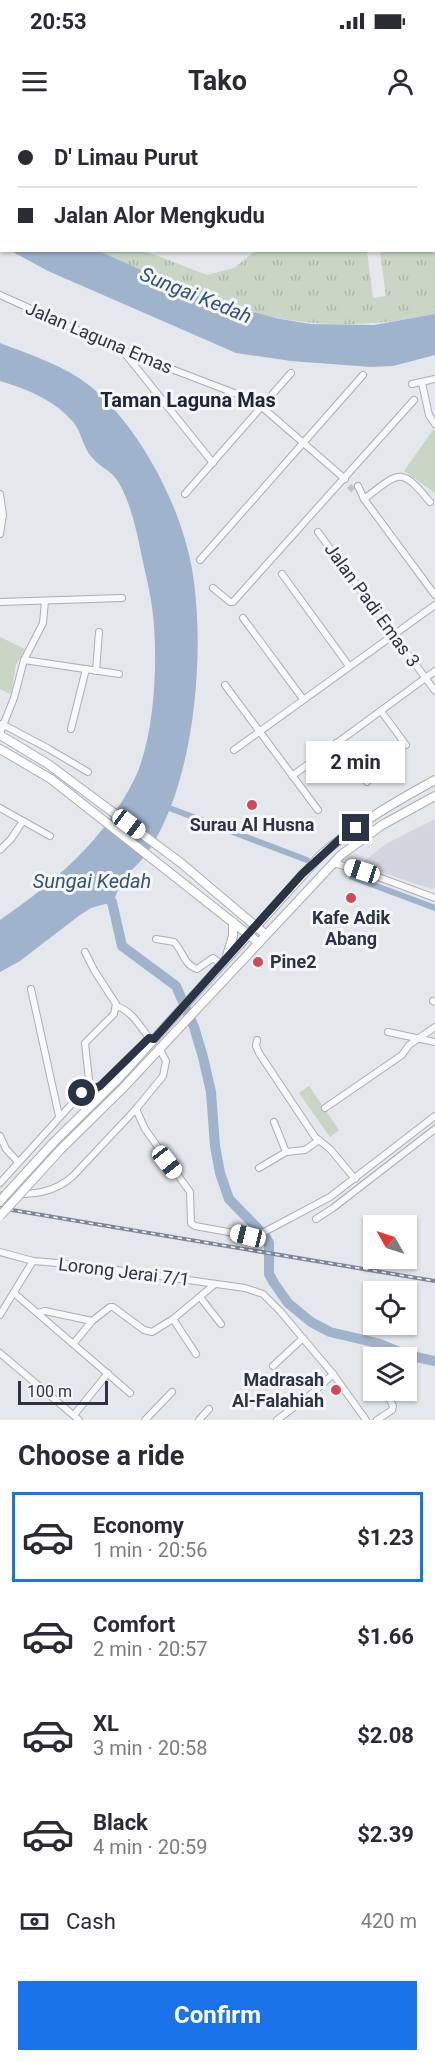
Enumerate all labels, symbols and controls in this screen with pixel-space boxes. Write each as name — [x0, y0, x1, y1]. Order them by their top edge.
text: 20:53 — [30, 9, 87, 34]
icon: menu — [18, 65, 51, 98]
text: Tako — [188, 65, 247, 97]
icon: person — [384, 65, 417, 98]
text: D' Limau Purut — [54, 145, 198, 170]
text: Jalan Alor Mengkudu — [54, 203, 265, 228]
water label: Sungai Kedah — [137, 262, 255, 328]
street label: Jalan Laguna Emas — [23, 297, 176, 378]
district label: Taman Laguna Mas — [100, 388, 276, 412]
street label: Jalan Padi Emas 3 — [320, 539, 424, 671]
callout: 2 min — [306, 741, 406, 783]
text: 2 min — [330, 750, 381, 774]
marker: Surau Al Husna — [245, 798, 259, 812]
car — [109, 806, 149, 842]
place label: Surau Al Husna — [190, 814, 315, 835]
route end — [342, 814, 369, 841]
car — [342, 857, 382, 885]
water label: Sungai Kedah — [33, 869, 151, 893]
marker: Kafe Adik Abang — [344, 891, 358, 905]
place label: Kafe Adik Abang — [312, 907, 390, 949]
place label: Pine2 — [270, 951, 317, 972]
marker: Pine2 — [251, 955, 265, 969]
route start — [68, 1079, 95, 1106]
car — [149, 1142, 185, 1182]
north arrow — [363, 1215, 417, 1269]
map controls — [363, 1215, 417, 1401]
car — [228, 1223, 268, 1249]
street label: Lorong Jerai 7/1 — [57, 1253, 191, 1290]
button: locate — [363, 1281, 417, 1335]
button: layers — [363, 1347, 417, 1401]
place label: Madrasah Al-Falahiah — [232, 1369, 324, 1411]
scale bar — [18, 1378, 108, 1406]
text: 100 m — [27, 1382, 72, 1401]
marker: Madrasah Al-Falahiah — [329, 1383, 343, 1397]
text: Choose a ride — [18, 1440, 184, 1472]
icon: car — [21, 1510, 75, 1564]
text: Economy — [93, 1513, 184, 1538]
text: $1.23 — [357, 1525, 414, 1550]
text: 1 min · 20:56 — [93, 1538, 208, 1562]
icon: car — [21, 1609, 75, 1663]
text: Comfort — [93, 1612, 175, 1637]
text: $1.66 — [357, 1624, 414, 1649]
text: 2 min · 20:57 — [93, 1637, 208, 1661]
icon: car — [21, 1708, 75, 1762]
text: XL — [93, 1711, 119, 1736]
text: $2.08 — [357, 1723, 414, 1748]
text: 3 min · 20:58 — [93, 1736, 208, 1760]
icon: car — [21, 1807, 75, 1861]
text: Black — [93, 1810, 148, 1835]
text: $2.39 — [357, 1822, 414, 1847]
text: 4 min · 20:59 — [93, 1835, 208, 1859]
icon: cash — [18, 1905, 51, 1938]
text: Cash — [66, 1909, 116, 1934]
text: 420 m — [361, 1909, 417, 1933]
button: Confirm — [18, 1981, 417, 2050]

